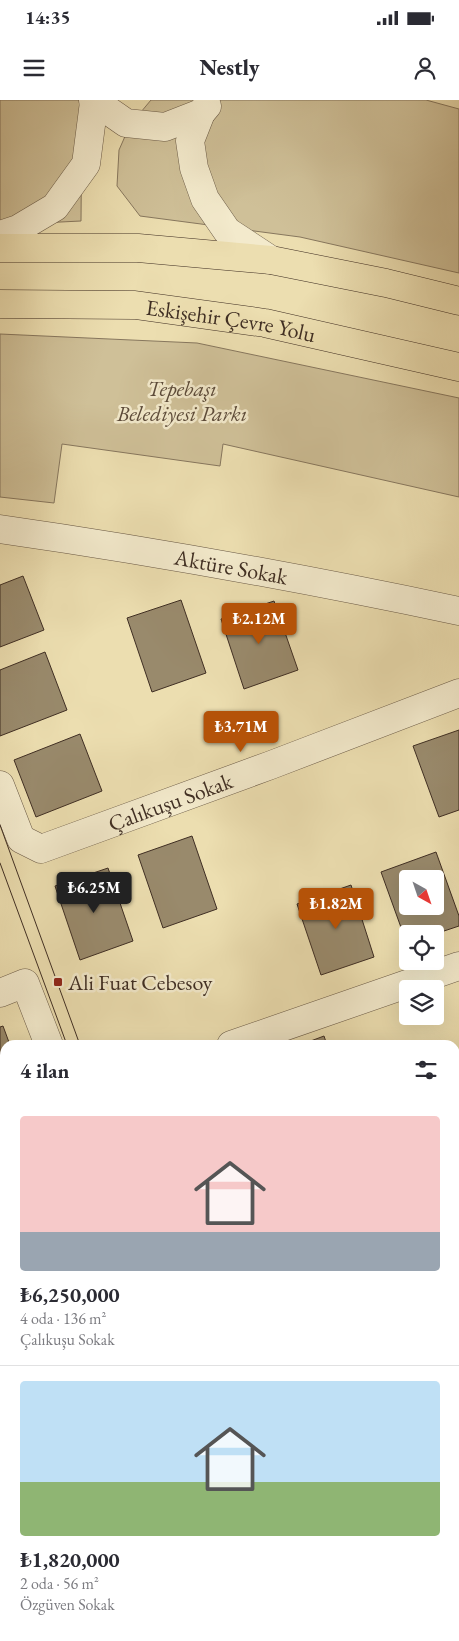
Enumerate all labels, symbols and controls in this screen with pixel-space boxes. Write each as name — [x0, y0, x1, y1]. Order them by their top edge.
text: 14:35 — [25, 5, 71, 30]
text: Nestly — [199, 53, 260, 82]
icon: menu — [20, 54, 48, 82]
icon: person — [411, 54, 439, 82]
street label: Eskişehir Çevre Yolu — [144, 293, 319, 349]
park label: Tepebaşı Belediyesi Parkı — [116, 374, 247, 428]
street label: Aktüre Sokak — [171, 542, 291, 592]
pin: ₺2.12M — [218, 602, 300, 645]
text: ₺2.12M — [233, 608, 285, 629]
pin: ₺3.71M — [200, 710, 282, 753]
text: ₺3.71M — [215, 716, 267, 737]
street label: Çalıkuşu Sokak — [104, 766, 237, 838]
north arrow — [399, 870, 444, 915]
map controls — [399, 870, 444, 1025]
pin: ₺6.25M — [53, 872, 135, 914]
text: ₺6.25M — [68, 877, 120, 898]
pin: ₺1.82M — [295, 888, 377, 930]
text: ₺1.82M — [310, 893, 362, 914]
button: locate — [399, 925, 444, 970]
place label: Ali Fuat Cebesoy — [67, 968, 213, 997]
marker: Ali Fuat Cebesoy — [52, 976, 64, 988]
button: layers — [399, 980, 444, 1025]
icon: filters — [412, 1056, 440, 1084]
text: 4 ilan — [20, 1057, 69, 1084]
icon: home — [185, 1148, 275, 1238]
text: ₺6,250,000 — [20, 1281, 120, 1308]
text: 4 oda · 136 m² — [20, 1308, 106, 1329]
text: Çalıkuşu Sokak — [20, 1329, 115, 1350]
icon: home — [185, 1414, 275, 1504]
text: ₺1,820,000 — [20, 1546, 120, 1573]
text: 2 oda · 56 m² — [20, 1573, 99, 1594]
text: Özgüven Sokak — [20, 1594, 115, 1615]

